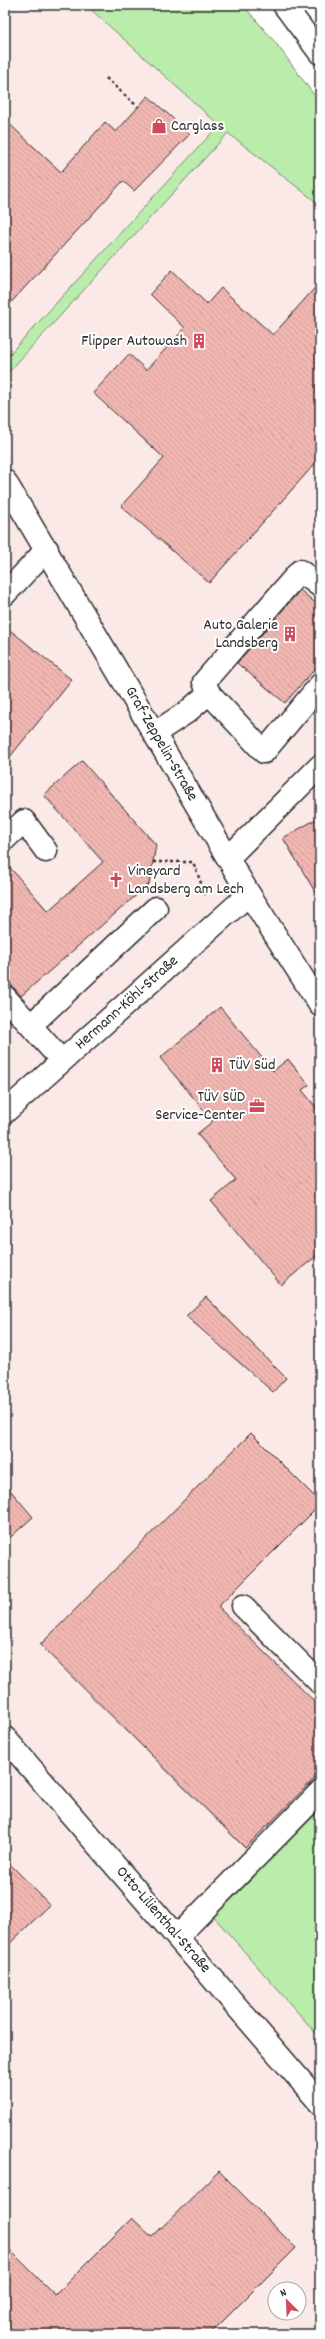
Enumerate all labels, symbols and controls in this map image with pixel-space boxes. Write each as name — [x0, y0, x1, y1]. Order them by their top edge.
place label: Carglass — [171, 115, 224, 138]
shop icon: Carglass — [150, 117, 168, 135]
place label: Flipper Autowash — [81, 330, 187, 353]
building icon: Flipper Autowash — [190, 332, 208, 350]
place label: Auto Galerie Landsberg — [203, 614, 278, 655]
building icon: Auto Galerie Landsberg — [281, 625, 299, 643]
street label: Graf-Zeppelin-Straße — [119, 682, 203, 806]
place label: Vineyard Landsberg am Lech — [128, 860, 244, 901]
church icon: Vineyard Landsberg am Lech — [107, 871, 125, 889]
street label: Hermann-Köhl-Straße — [70, 950, 184, 1056]
place label: TÜV Süd — [229, 1054, 275, 1077]
building icon: TÜV Süd — [208, 1056, 226, 1074]
place label: TÜV SÜD Service-Center — [155, 1086, 245, 1127]
office icon: TÜV SÜD Service-Center — [248, 1097, 266, 1115]
street label: Otto-Lilienthal-Straße — [110, 1861, 216, 1979]
north arrow — [267, 2281, 307, 2321]
text: N — [278, 2285, 290, 2302]

